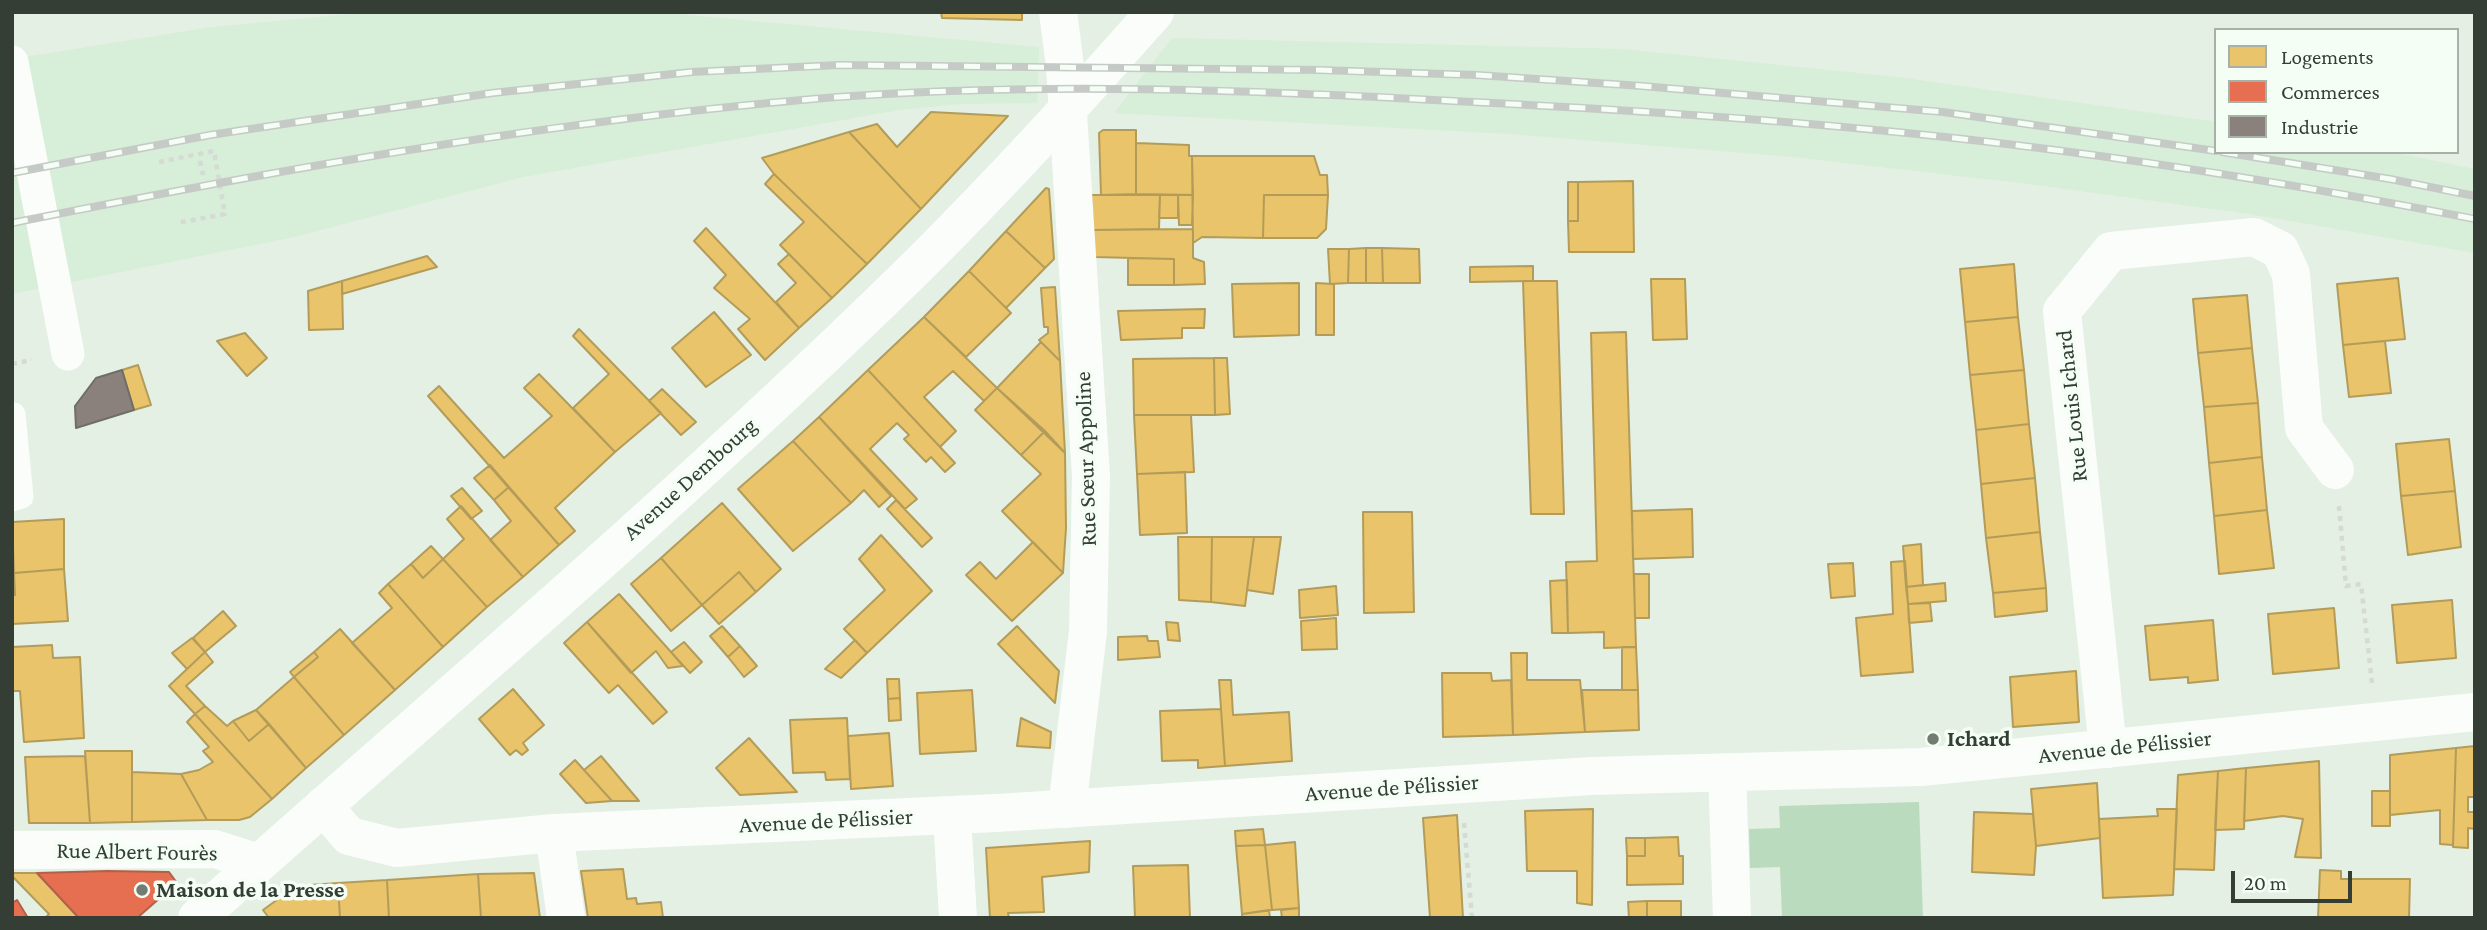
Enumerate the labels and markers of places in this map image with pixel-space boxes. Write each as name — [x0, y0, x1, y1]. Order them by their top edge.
place label: Ichard — [1947, 725, 2011, 753]
marker: Ichard — [1925, 731, 1941, 747]
place label: Maison de la Presse — [156, 876, 344, 904]
marker: Maison de la Presse — [134, 882, 150, 898]

